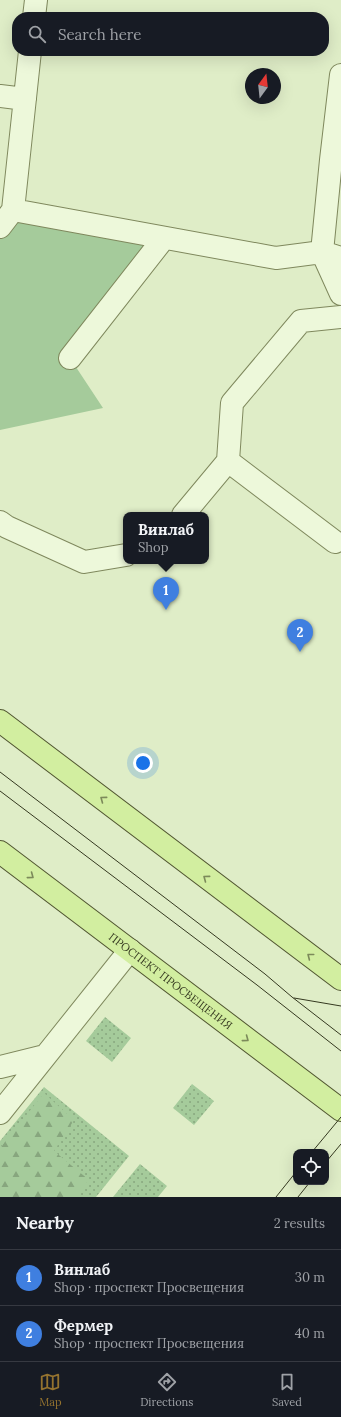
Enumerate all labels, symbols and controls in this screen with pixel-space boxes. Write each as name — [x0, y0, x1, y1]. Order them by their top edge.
search box — [12, 12, 329, 56]
icon: search — [26, 23, 48, 45]
text: Search here — [58, 25, 141, 44]
north arrow — [245, 68, 281, 104]
popup — [123, 512, 209, 564]
text: Винлаб — [138, 520, 194, 539]
text: Shop — [138, 539, 168, 556]
pin: 1 — [153, 577, 179, 610]
pin: 2 — [287, 619, 313, 652]
your location — [133, 753, 153, 773]
one-way arrow — [100, 797, 107, 804]
one-way arrow — [27, 871, 34, 878]
one-way arrow — [204, 875, 211, 882]
street label: ПРОСПЕКТ ПРОСВЕЩЕНИЯ — [106, 930, 235, 1032]
one-way arrow — [308, 953, 315, 960]
one-way arrow — [242, 1034, 249, 1042]
map controls — [293, 1149, 329, 1185]
button: locate — [293, 1149, 329, 1185]
text: Nearby — [16, 1212, 74, 1234]
text: 2 results — [274, 1215, 325, 1232]
text: Винлаб — [54, 1260, 110, 1279]
text: 1 — [26, 1269, 32, 1286]
text: 30 m — [295, 1269, 325, 1286]
text: Shop · проспект Просвещения — [54, 1279, 244, 1296]
text: Фермер — [54, 1316, 113, 1335]
text: 2 — [26, 1325, 32, 1342]
text: 40 m — [295, 1325, 325, 1342]
text: Shop · проспект Просвещения — [54, 1335, 244, 1352]
tab: Map — [39, 1371, 62, 1409]
tab: Directions — [140, 1371, 193, 1409]
tab: Saved — [272, 1371, 302, 1409]

